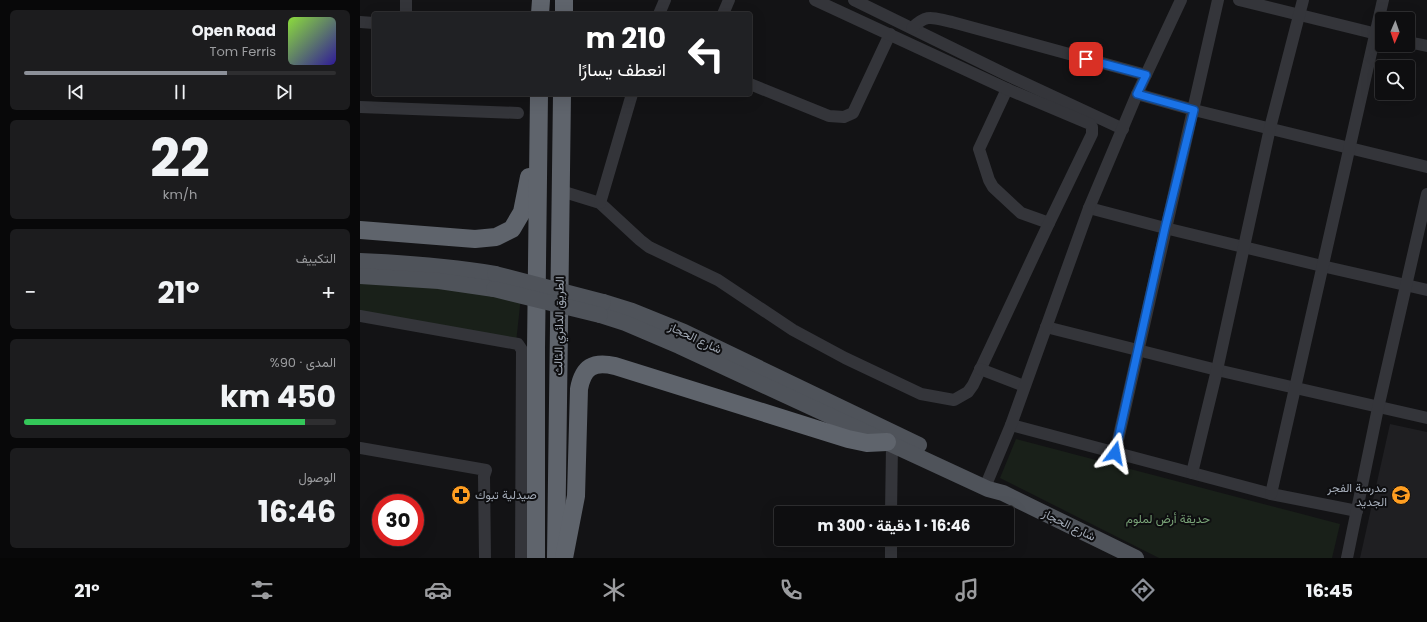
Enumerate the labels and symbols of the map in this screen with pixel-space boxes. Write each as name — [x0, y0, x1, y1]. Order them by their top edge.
north arrow — [1375, 12, 1415, 52]
pin — [1069, 42, 1103, 76]
street label: الطريق الدائري الثالث — [549, 276, 570, 376]
street label: شارع الحجاز — [664, 317, 725, 358]
position arrow — [1094, 432, 1136, 474]
place label: مدرسة الفجر الجديد — [1326, 479, 1387, 510]
pharmacy icon: صيدلية تبوك — [450, 484, 472, 506]
school or university icon: مدرسة الفجر الجديد — [1390, 484, 1412, 506]
place label: صيدلية تبوك — [475, 486, 537, 503]
speed limit sign: 30 — [372, 494, 424, 546]
street label: شارع الحجاز — [1038, 504, 1099, 546]
park label: حديقة أرض لملوم — [1126, 510, 1210, 527]

